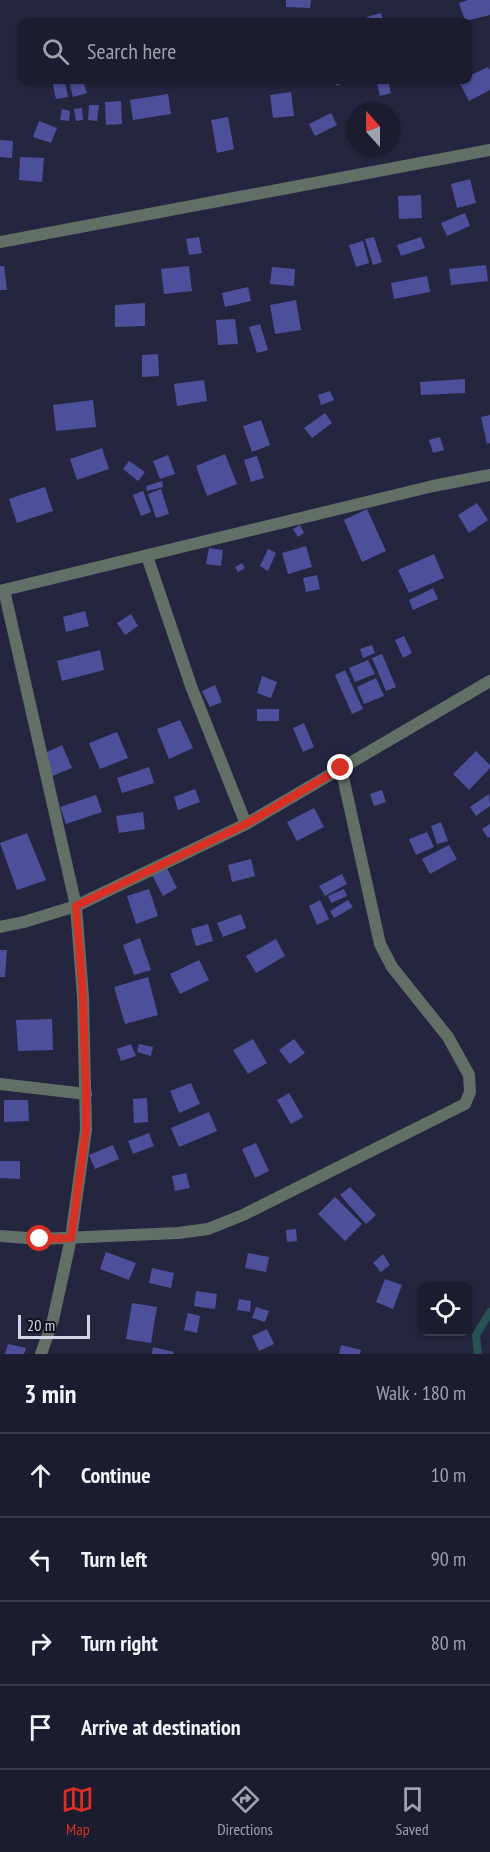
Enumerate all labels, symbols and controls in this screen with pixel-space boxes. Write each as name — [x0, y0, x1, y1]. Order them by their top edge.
search box — [18, 18, 472, 84]
icon: search — [39, 35, 72, 68]
text: Search here — [87, 37, 176, 65]
north arrow — [346, 102, 400, 156]
route end — [327, 754, 353, 780]
route start — [26, 1225, 52, 1251]
map controls — [418, 1282, 472, 1336]
button: locate — [418, 1282, 472, 1336]
scale bar — [18, 1312, 90, 1340]
text: 20 m — [27, 1315, 55, 1335]
text: 3 min — [24, 1377, 77, 1410]
text: Walk · 180 m — [376, 1380, 466, 1406]
icon: ahead — [24, 1459, 57, 1492]
text: Continue — [81, 1461, 151, 1489]
text: 10 m — [431, 1462, 466, 1488]
icon: left — [24, 1543, 57, 1576]
text: Turn left — [81, 1545, 147, 1573]
text: 90 m — [431, 1546, 466, 1572]
icon: right — [24, 1627, 57, 1660]
text: Turn right — [81, 1629, 158, 1657]
text: 80 m — [431, 1630, 466, 1656]
icon: arrive — [24, 1711, 57, 1744]
text: Arrive at destination — [81, 1713, 241, 1741]
tab: Map — [61, 1783, 94, 1839]
tab: Directions — [217, 1783, 273, 1839]
tab: Saved — [396, 1783, 429, 1839]

